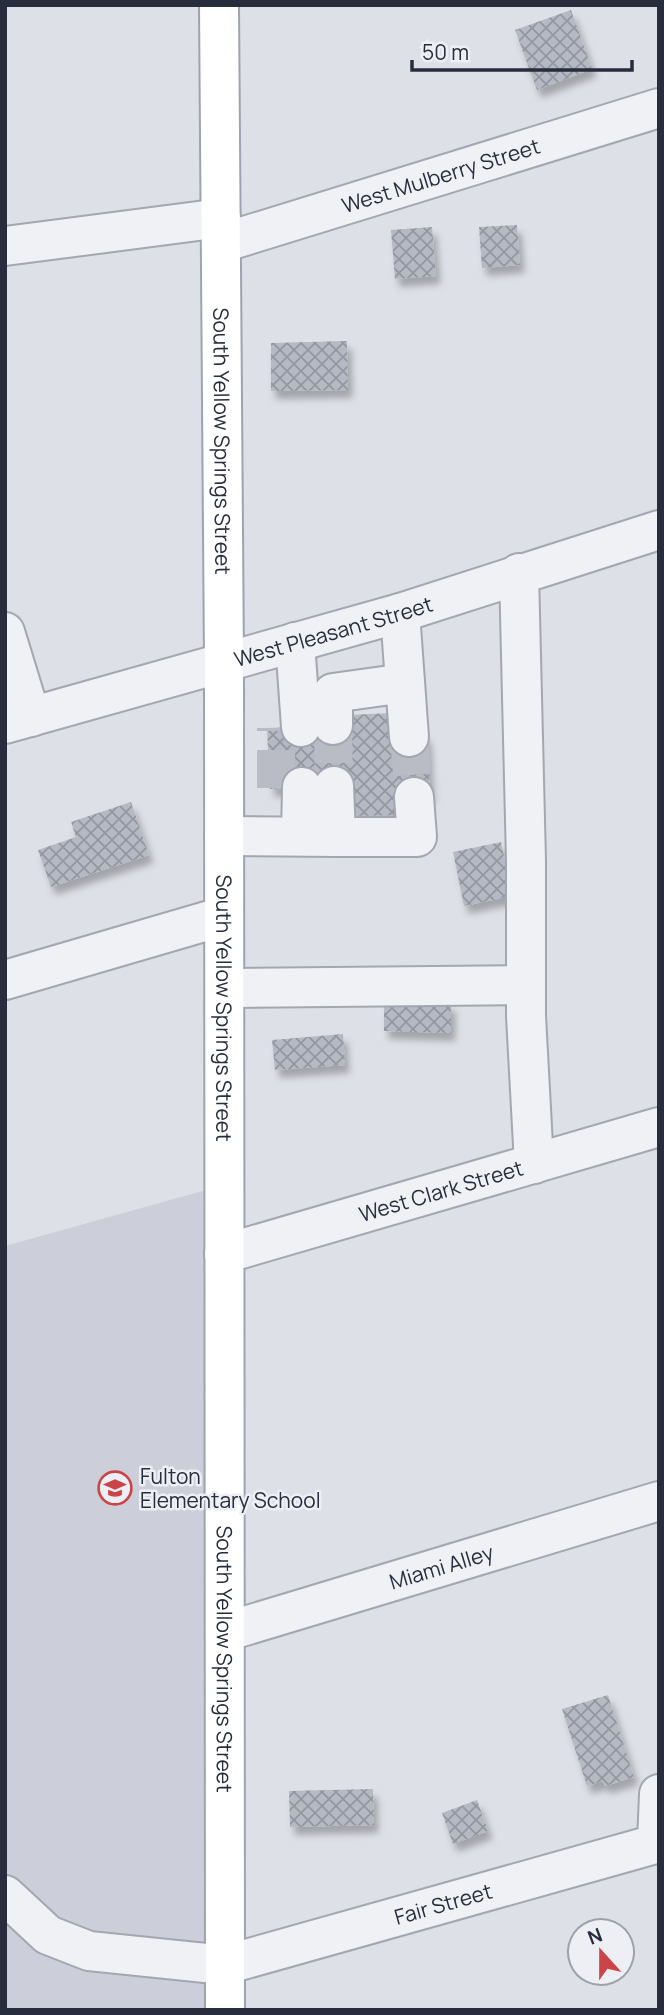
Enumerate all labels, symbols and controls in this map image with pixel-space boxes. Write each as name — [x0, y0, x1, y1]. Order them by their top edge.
scale bar — [412, 28, 632, 72]
text: 50 m — [422, 38, 469, 66]
street label: West Mulberry Street — [338, 132, 543, 219]
street label: South Yellow Springs Street — [207, 307, 237, 575]
street label: West Pleasant Street — [231, 590, 436, 673]
street label: South Yellow Springs Street — [210, 874, 238, 1142]
street label: West Clark Street — [355, 1153, 526, 1228]
place label: Fulton Elementary School — [140, 1462, 321, 1514]
school or university icon: Fulton Elementary School — [96, 1469, 134, 1507]
street label: South Yellow Springs Street — [211, 1525, 239, 1793]
street label: Miami Alley — [386, 1538, 497, 1596]
street label: Fair Street — [391, 1877, 495, 1931]
north arrow — [566, 1917, 636, 1987]
text: N — [584, 1922, 606, 1951]

